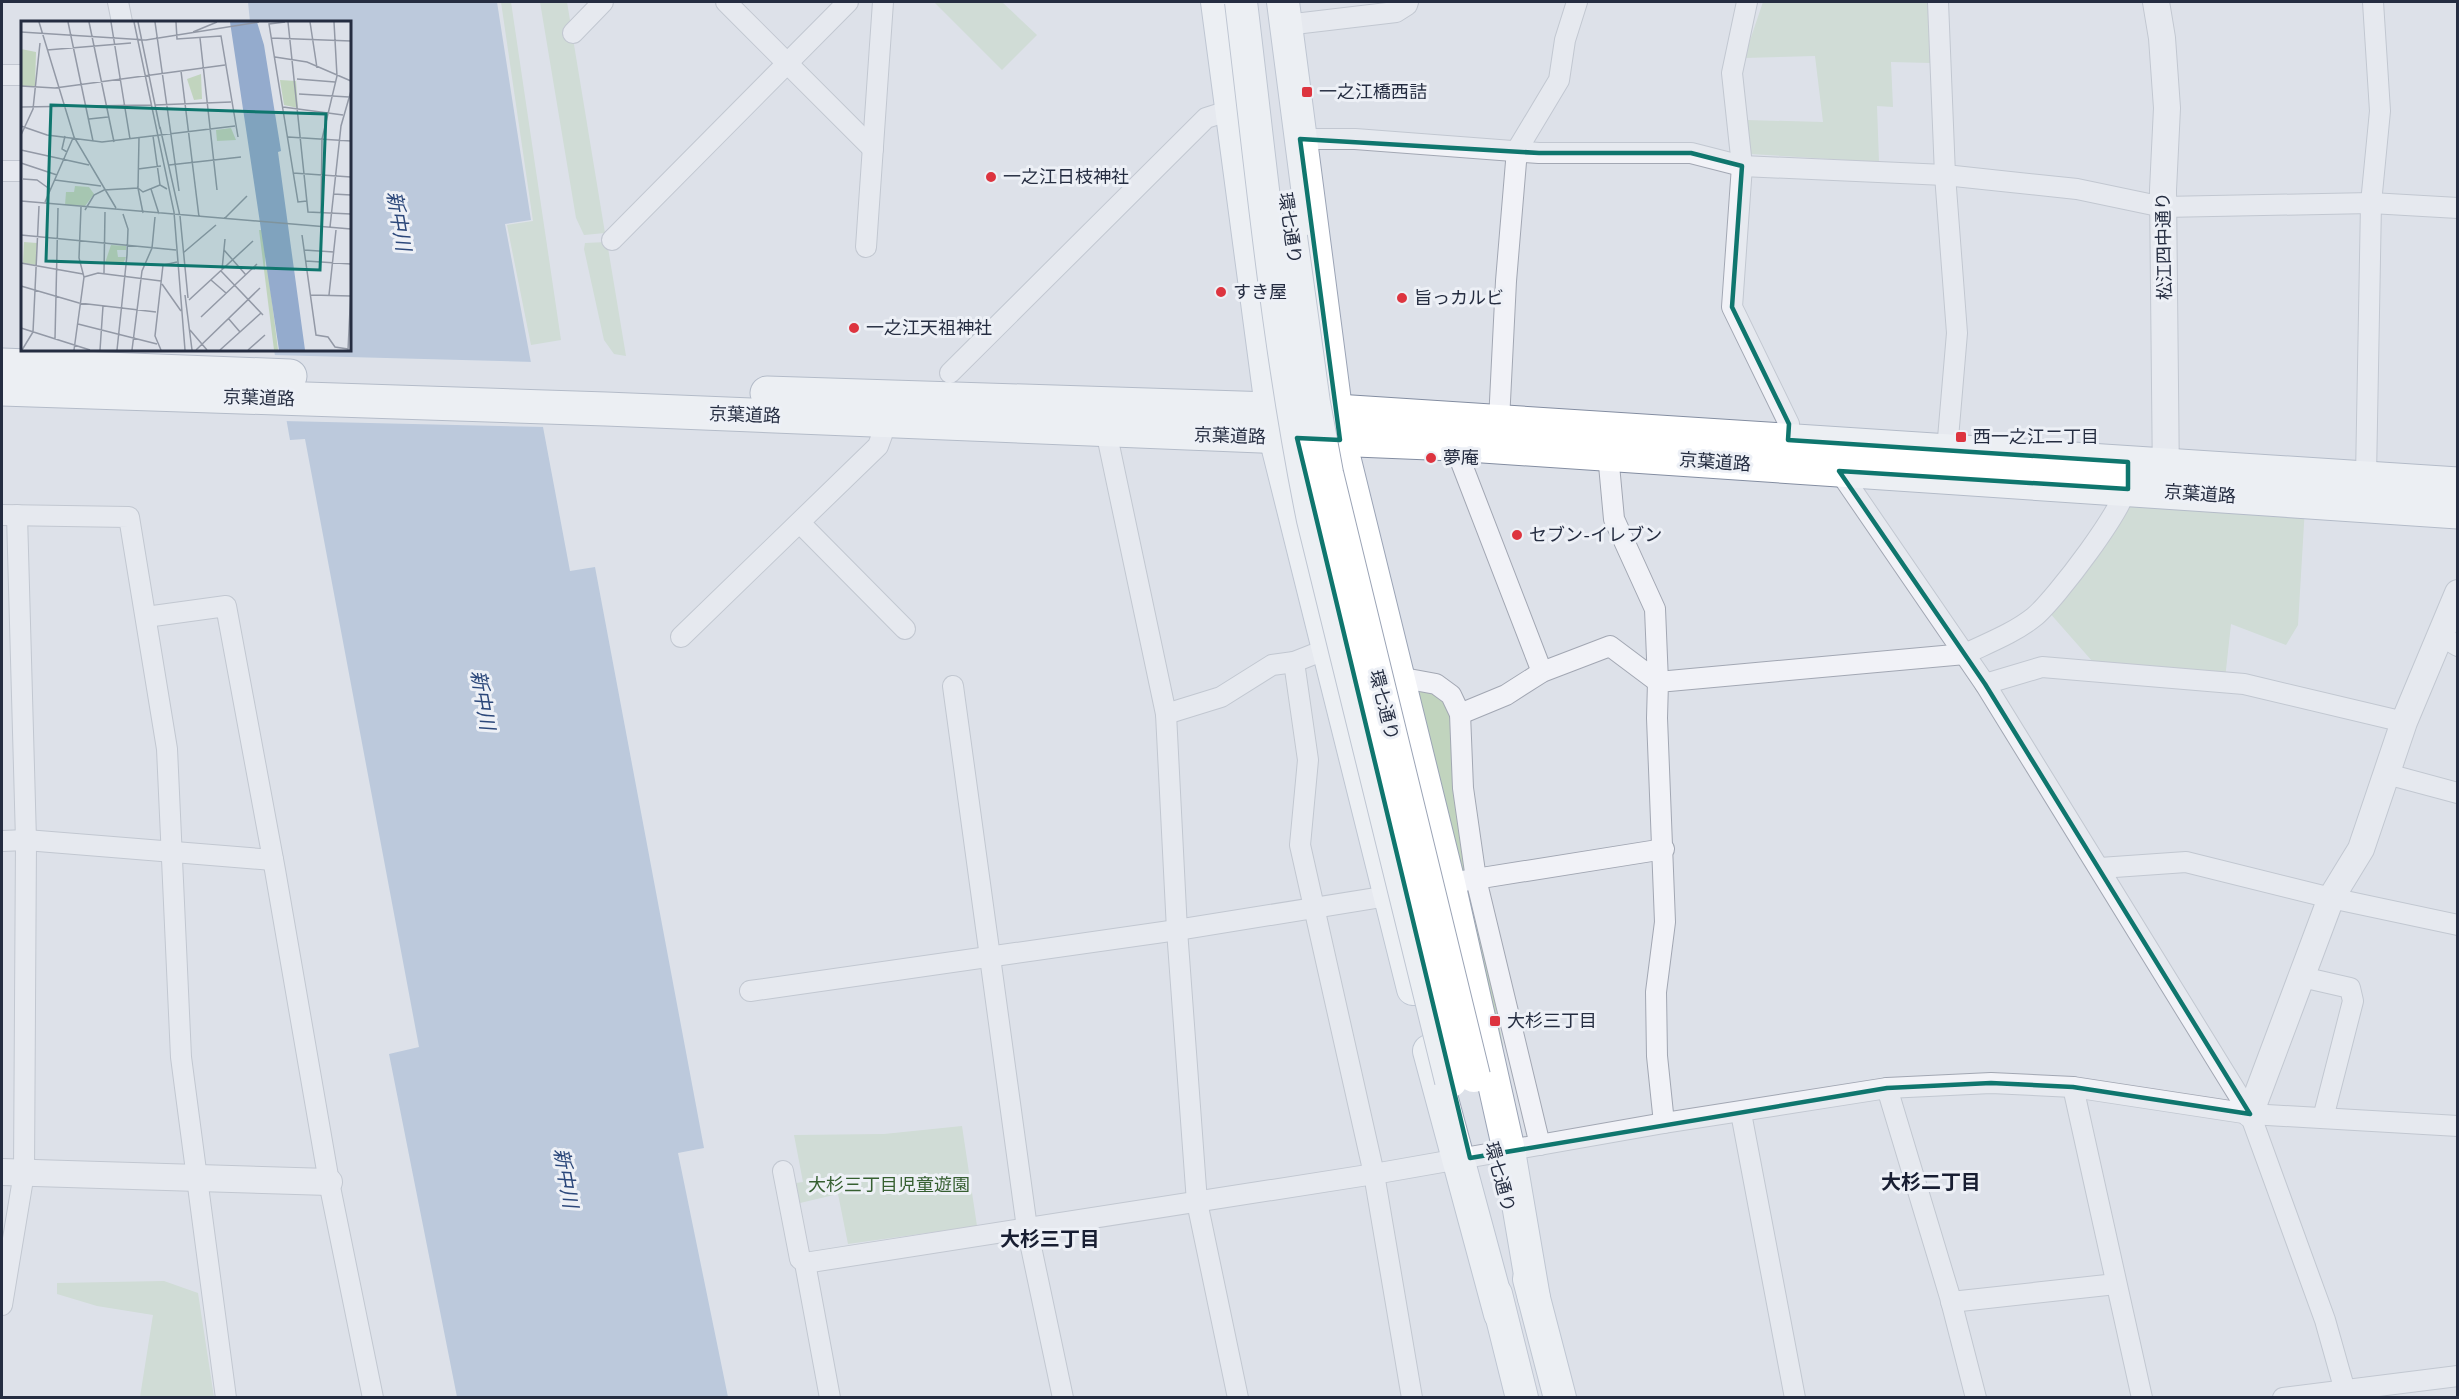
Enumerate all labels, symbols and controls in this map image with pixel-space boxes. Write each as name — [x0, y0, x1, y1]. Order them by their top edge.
inset map — [21, 21, 351, 351]
place label: 一之江橋西詰 — [1319, 81, 1427, 103]
marker: 一之江橋西詰 — [1300, 85, 1314, 99]
place label: 一之江日枝神社 — [1003, 166, 1129, 188]
marker: 一之江日枝神社 — [984, 170, 998, 184]
water label: 新中川 — [381, 189, 415, 255]
street label: 環七通り — [1274, 191, 1306, 265]
street label: 松江四中通り — [2152, 192, 2176, 300]
place label: すき屋 — [1233, 281, 1287, 303]
marker: すき屋 — [1214, 285, 1228, 299]
place label: 旨っカルビ — [1414, 287, 1504, 309]
marker: 旨っカルビ — [1395, 291, 1409, 305]
place label: 一之江天祖神社 — [866, 317, 992, 339]
marker: 一之江天祖神社 — [847, 321, 861, 335]
street label: 京葉道路 — [223, 386, 295, 410]
street label: 京葉道路 — [709, 403, 781, 427]
street label: 京葉道路 — [1194, 424, 1266, 448]
place label: 西一之江二丁目 — [1973, 426, 2099, 448]
marker: 西一之江二丁目 — [1954, 430, 1968, 444]
place label: 夢庵 — [1443, 447, 1479, 469]
street label: 京葉道路 — [1678, 449, 1752, 475]
marker: 夢庵 — [1424, 451, 1438, 465]
street label: 京葉道路 — [2163, 481, 2237, 507]
place label: セブン-イレブン — [1529, 524, 1662, 546]
marker: セブン-イレブン — [1510, 528, 1524, 542]
street label: 環七通り — [1365, 667, 1403, 743]
water label: 新中川 — [465, 668, 499, 734]
place label: 大杉三丁目 — [1507, 1010, 1597, 1032]
marker: 大杉三丁目 — [1488, 1014, 1502, 1028]
street label: 環七通り — [1480, 1139, 1520, 1215]
water label: 新中川 — [548, 1146, 582, 1212]
district label: 大杉二丁目 — [1881, 1171, 1981, 1195]
park label: 大杉三丁目児童遊園 — [808, 1174, 970, 1196]
district label: 大杉三丁目 — [1000, 1228, 1100, 1252]

